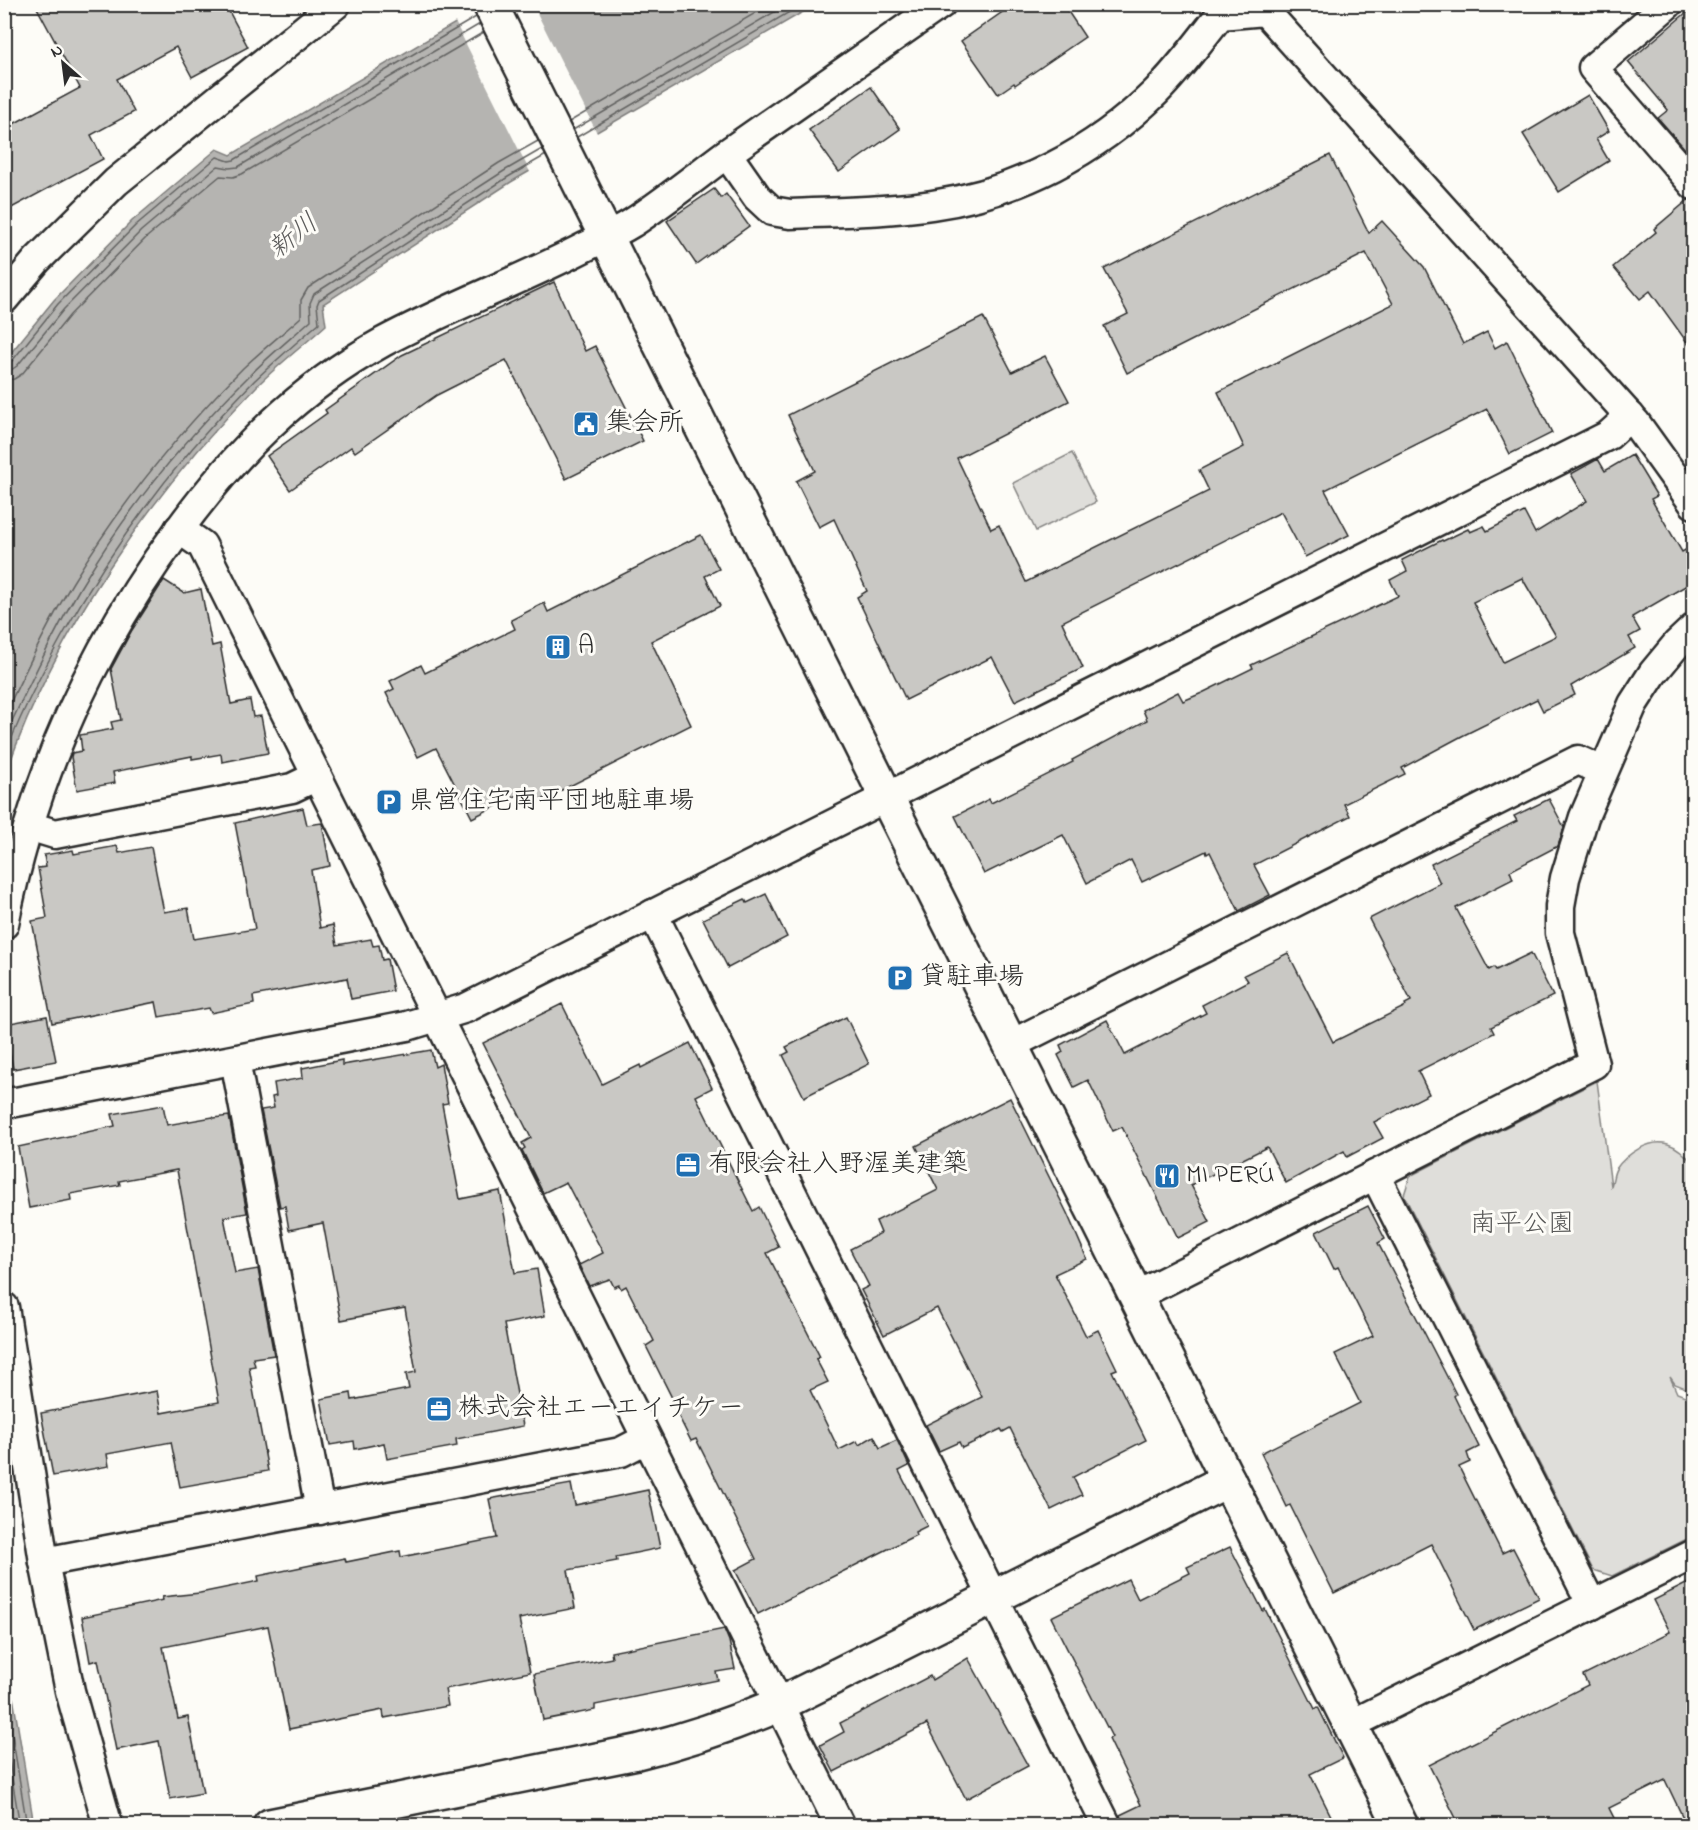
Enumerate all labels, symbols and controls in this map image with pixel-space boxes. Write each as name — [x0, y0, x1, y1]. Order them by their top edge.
north arrow — [33, 33, 93, 93]
text: N — [46, 38, 67, 65]
water label: 新川 — [261, 205, 327, 269]
place label: 集会所 — [606, 405, 684, 443]
public building icon: 集会所 — [571, 409, 601, 439]
place label: A — [578, 628, 594, 666]
building icon: A — [543, 632, 573, 662]
place label: 県営住宅南平団地駐車場 — [408, 783, 694, 821]
parking icon: 県営住宅南平団地駐車場 — [374, 787, 404, 817]
place label: 貸駐車場 — [920, 959, 1024, 997]
parking icon: 貸駐車場 — [885, 963, 915, 993]
place label: 有限会社入野渥美建築 — [708, 1146, 968, 1184]
office icon: 有限会社入野渥美建築 — [673, 1150, 703, 1180]
place label: MI PERÚ — [1186, 1157, 1274, 1195]
restaurant icon: MI PERÚ — [1152, 1161, 1182, 1191]
park label: 南平公園 — [1470, 1206, 1574, 1244]
place label: 株式会社エーエイチケー — [458, 1390, 744, 1428]
office icon: 株式会社エーエイチケー — [424, 1394, 454, 1424]

